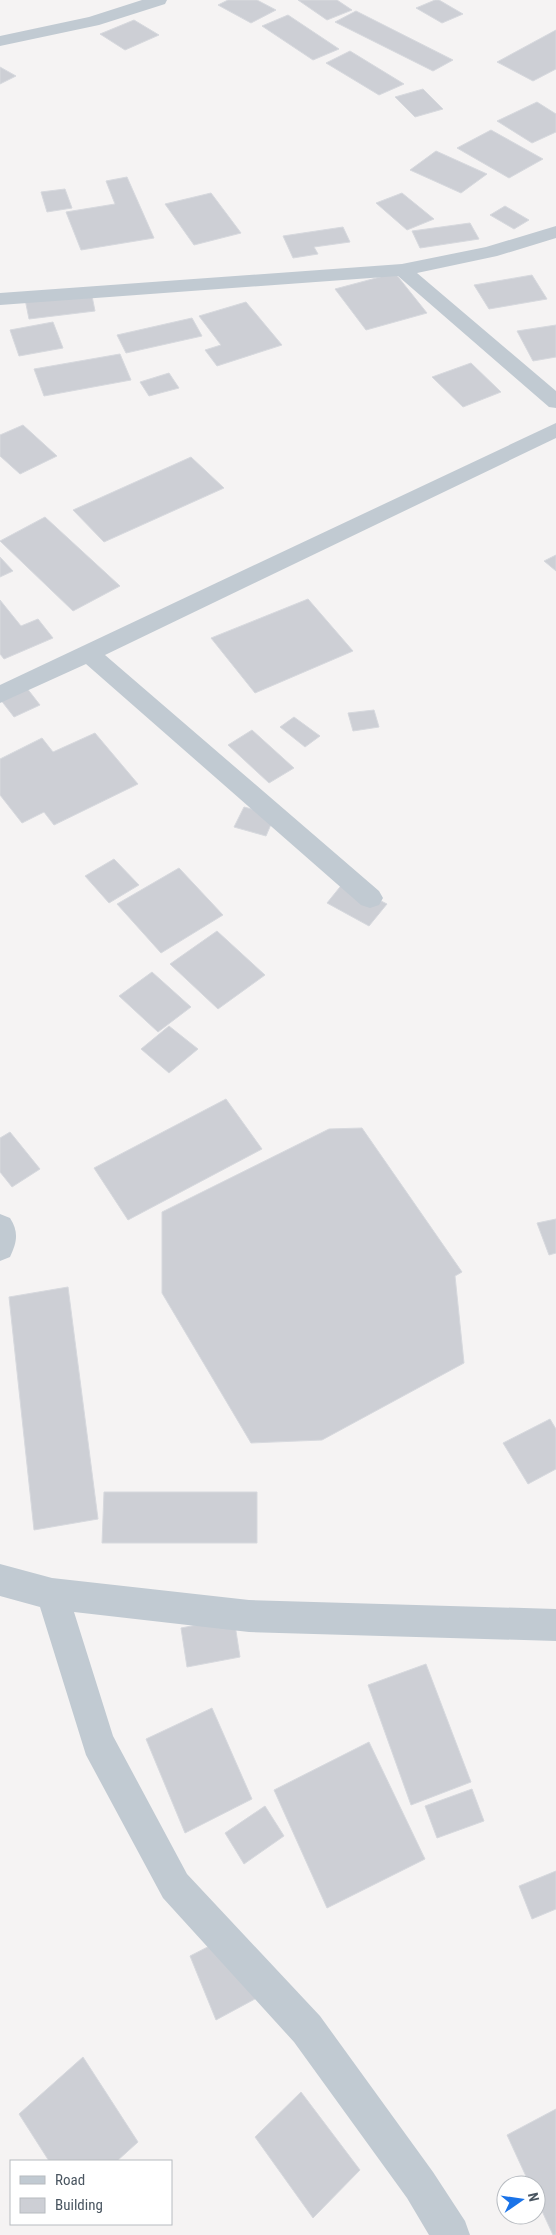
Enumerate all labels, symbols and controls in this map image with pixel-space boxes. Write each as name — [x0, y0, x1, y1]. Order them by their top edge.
legend — [10, 2160, 172, 2225]
text: Road — [55, 2171, 85, 2189]
north arrow — [496, 2175, 546, 2225]
text: N — [525, 2191, 542, 2203]
text: Building — [55, 2196, 103, 2214]

